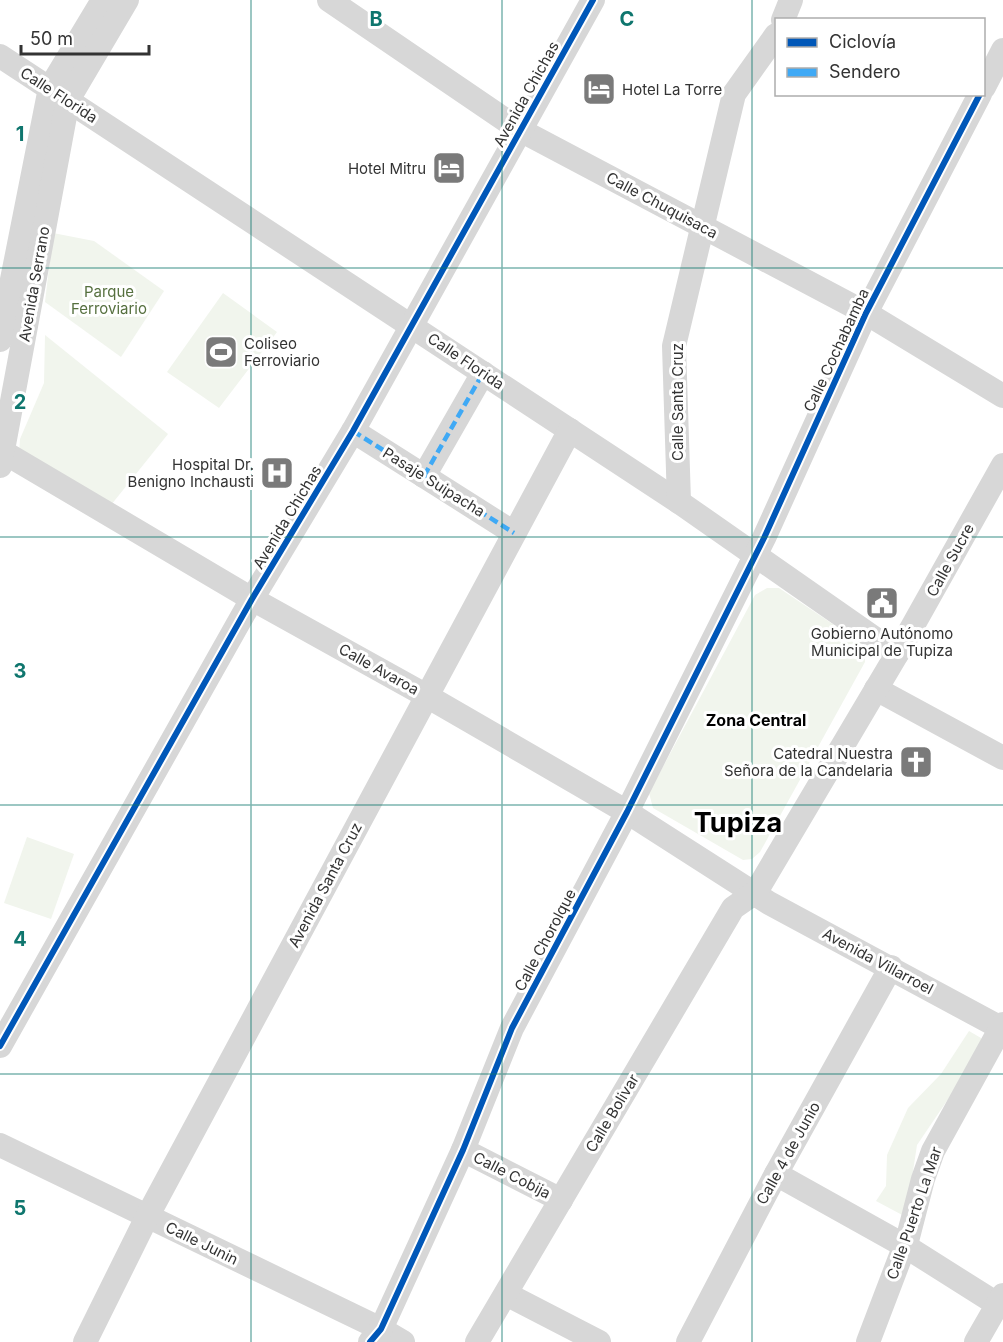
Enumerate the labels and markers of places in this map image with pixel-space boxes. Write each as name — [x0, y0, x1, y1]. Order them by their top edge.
hotel icon: Hotel La Torre — [581, 71, 617, 107]
place label: Hotel La Torre — [622, 80, 722, 99]
hotel icon: Hotel Mitru — [431, 150, 467, 186]
place label: Hotel Mitru — [348, 159, 426, 178]
sports icon: Coliseo Ferroviario — [203, 334, 239, 370]
place label: Coliseo Ferroviario — [244, 334, 320, 370]
place label: Hospital Dr. Benigno Inchausti — [128, 455, 254, 491]
hospital icon: Hospital Dr. Benigno Inchausti — [259, 455, 295, 491]
public building icon: Gobierno Autónomo Municipal de Tupiza — [864, 585, 900, 621]
place label: Gobierno Autónomo Municipal de Tupiza — [811, 624, 953, 660]
place label: Catedral Nuestra Señora de la Candelaria — [724, 744, 893, 780]
church icon: Catedral Nuestra Señora de la Candelaria — [898, 744, 934, 780]

